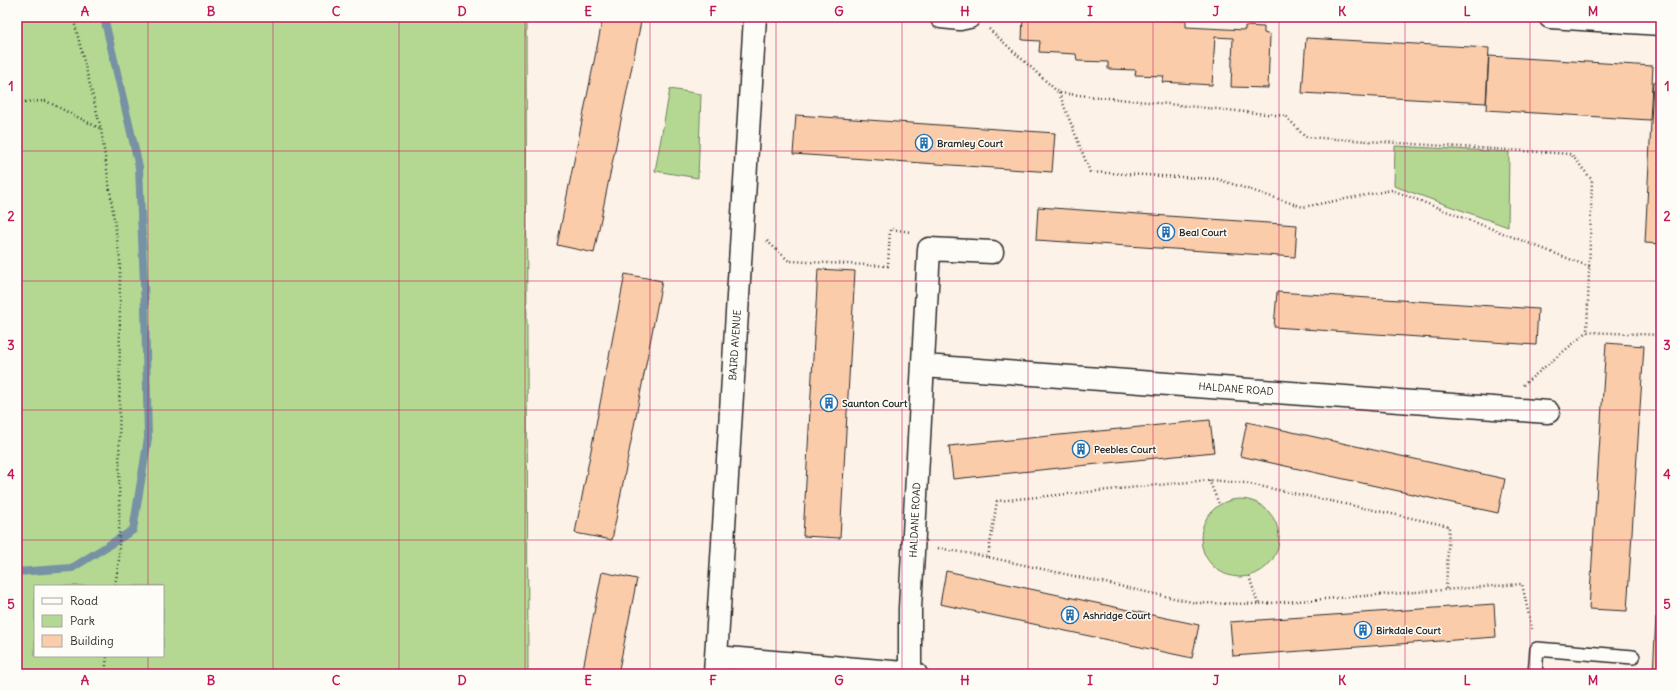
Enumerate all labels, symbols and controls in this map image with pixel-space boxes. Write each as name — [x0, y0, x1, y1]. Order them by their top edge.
text: A — [81, 3, 90, 20]
text: B — [207, 3, 216, 20]
text: C — [332, 3, 341, 20]
text: D — [457, 3, 467, 20]
text: E — [584, 3, 592, 20]
text: F — [709, 3, 717, 20]
text: G — [834, 3, 844, 20]
text: H — [960, 3, 970, 20]
text: I — [1087, 3, 1093, 20]
text: J — [1213, 3, 1220, 20]
text: K — [1338, 3, 1347, 20]
text: L — [1463, 3, 1471, 20]
text: M — [1588, 3, 1598, 20]
text: 1 — [8, 78, 14, 95]
text: 1 — [1664, 78, 1670, 95]
building icon: Bramley Court — [914, 133, 934, 153]
place label: Bramley Court — [937, 137, 1004, 150]
text: 2 — [7, 208, 15, 225]
text: 2 — [1663, 208, 1671, 225]
building icon: Beal Court — [1156, 222, 1176, 242]
place label: Beal Court — [1179, 226, 1227, 239]
street label: BAIRD AVENUE — [726, 309, 744, 381]
text: 3 — [7, 337, 15, 354]
text: 3 — [1663, 337, 1671, 354]
street label: HALDANE ROAD — [1198, 380, 1274, 398]
building icon: Saunton Court — [819, 393, 839, 413]
place label: Saunton Court — [842, 397, 908, 410]
building icon: Peebles Court — [1071, 439, 1091, 459]
place label: Peebles Court — [1094, 443, 1157, 456]
text: 4 — [7, 466, 15, 483]
text: 4 — [1663, 466, 1671, 483]
street label: HALDANE ROAD — [907, 482, 923, 558]
legend — [34, 585, 164, 657]
text: Road — [70, 593, 98, 608]
text: 5 — [7, 596, 15, 613]
text: 5 — [1663, 596, 1671, 613]
building icon: Ashridge Court — [1060, 605, 1080, 625]
place label: Ashridge Court — [1083, 609, 1151, 622]
text: Park — [70, 613, 95, 628]
building icon: Birkdale Court — [1353, 620, 1373, 640]
place label: Birkdale Court — [1376, 624, 1442, 637]
text: Building — [70, 633, 114, 648]
text: A — [81, 672, 90, 689]
text: B — [207, 672, 216, 689]
text: C — [332, 672, 341, 689]
text: D — [457, 672, 467, 689]
text: E — [584, 672, 592, 689]
text: F — [709, 672, 717, 689]
text: G — [834, 672, 844, 689]
text: H — [960, 672, 970, 689]
text: I — [1087, 672, 1093, 689]
text: J — [1213, 672, 1220, 689]
text: K — [1338, 672, 1347, 689]
text: L — [1463, 672, 1471, 689]
text: M — [1588, 672, 1598, 689]

